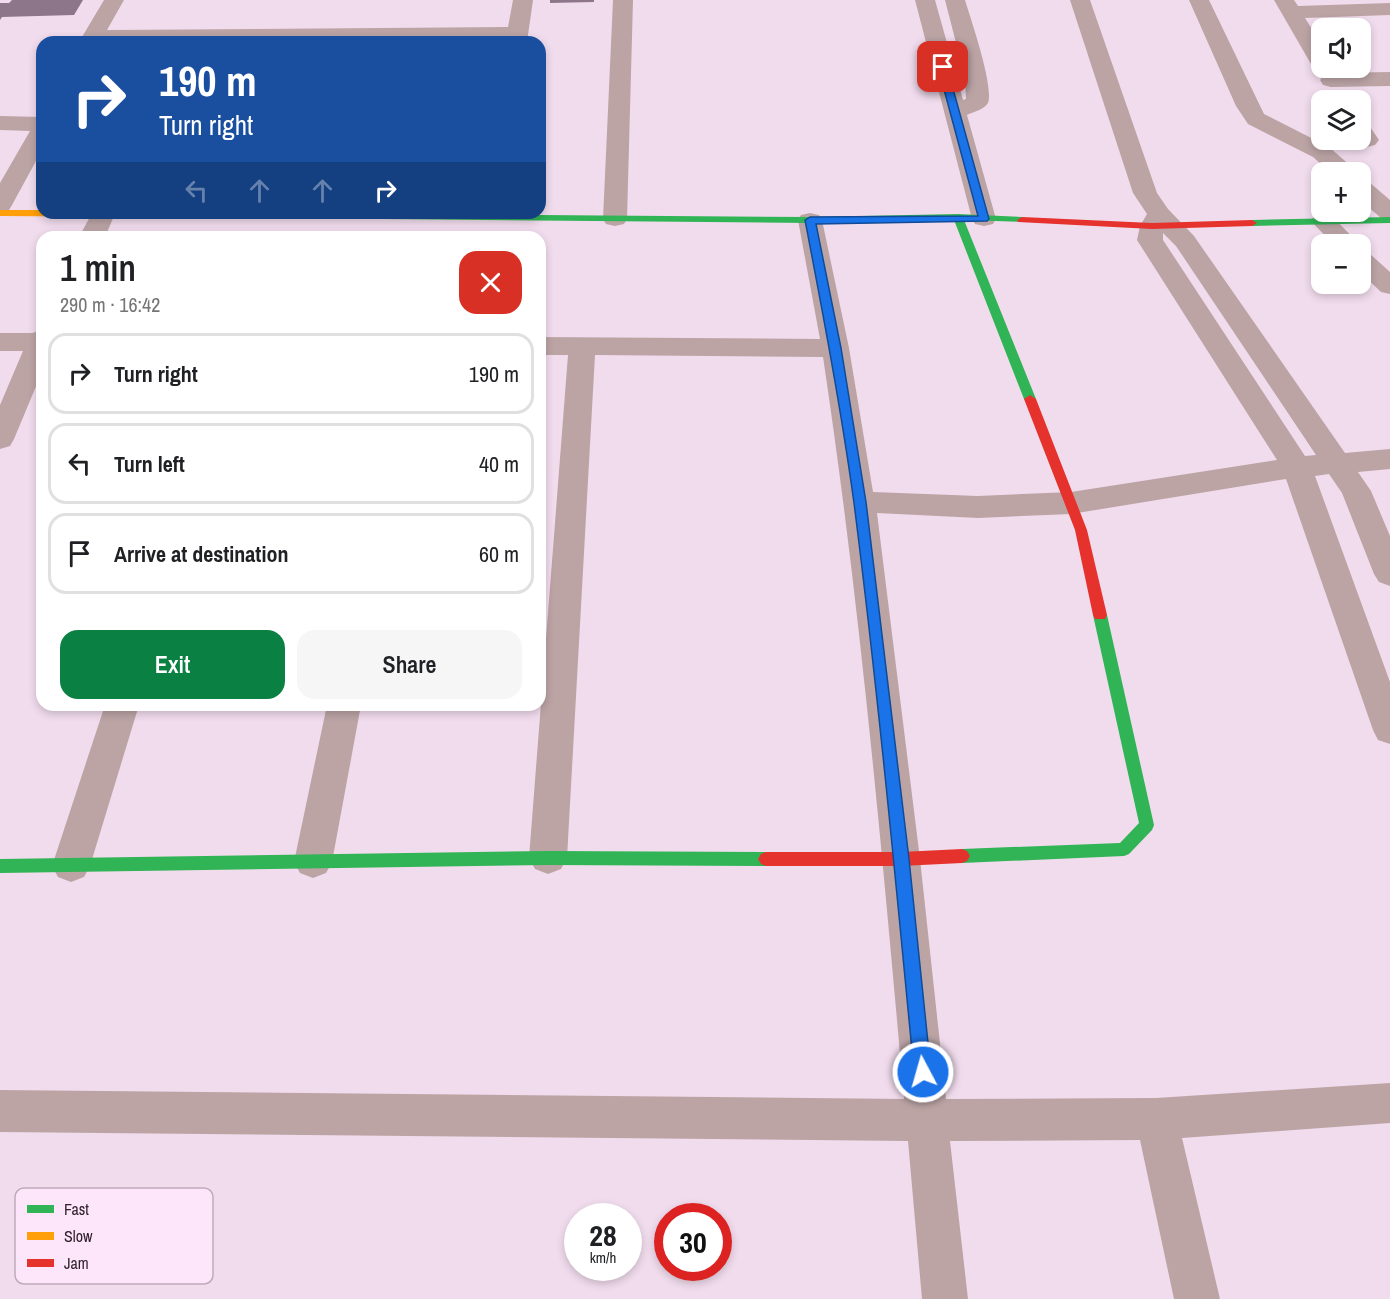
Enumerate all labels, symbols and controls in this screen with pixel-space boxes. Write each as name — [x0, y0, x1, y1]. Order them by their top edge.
map controls — [1311, 18, 1371, 294]
button: sound — [1311, 18, 1371, 78]
pin — [917, 41, 968, 92]
icon: arrive — [926, 50, 959, 83]
text: 190 m — [159, 53, 257, 109]
icon: right — [60, 60, 138, 138]
button: layers — [1311, 90, 1371, 150]
text: Turn right — [159, 107, 253, 143]
button: + — [1311, 162, 1371, 222]
icon: left — [180, 174, 213, 207]
icon: ahead — [243, 174, 276, 207]
icon: ahead — [306, 174, 339, 207]
icon: right — [369, 174, 402, 207]
button: − — [1311, 234, 1371, 294]
text: 1 min — [60, 244, 136, 292]
button: close — [459, 251, 522, 314]
text: 290 m · 16:42 — [60, 291, 160, 318]
icon: right — [63, 357, 96, 390]
text: Turn right — [114, 359, 198, 389]
text: 190 m — [469, 359, 519, 389]
icon: left — [63, 447, 96, 480]
text: Turn left — [114, 449, 185, 479]
text: 40 m — [479, 449, 519, 479]
icon: arrive — [63, 537, 96, 570]
text: Arrive at destination — [114, 539, 288, 569]
text: 60 m — [479, 539, 519, 569]
button: Exit — [60, 630, 285, 699]
button: Share — [297, 630, 522, 699]
position arrow — [891, 1040, 955, 1104]
legend — [15, 1188, 213, 1284]
text: Fast — [64, 1198, 89, 1220]
speed limit sign: 30 — [654, 1203, 732, 1281]
text: 28 — [589, 1215, 617, 1255]
text: Slow — [64, 1225, 93, 1247]
text: km/h — [590, 1247, 616, 1268]
text: Jam — [64, 1252, 89, 1274]

